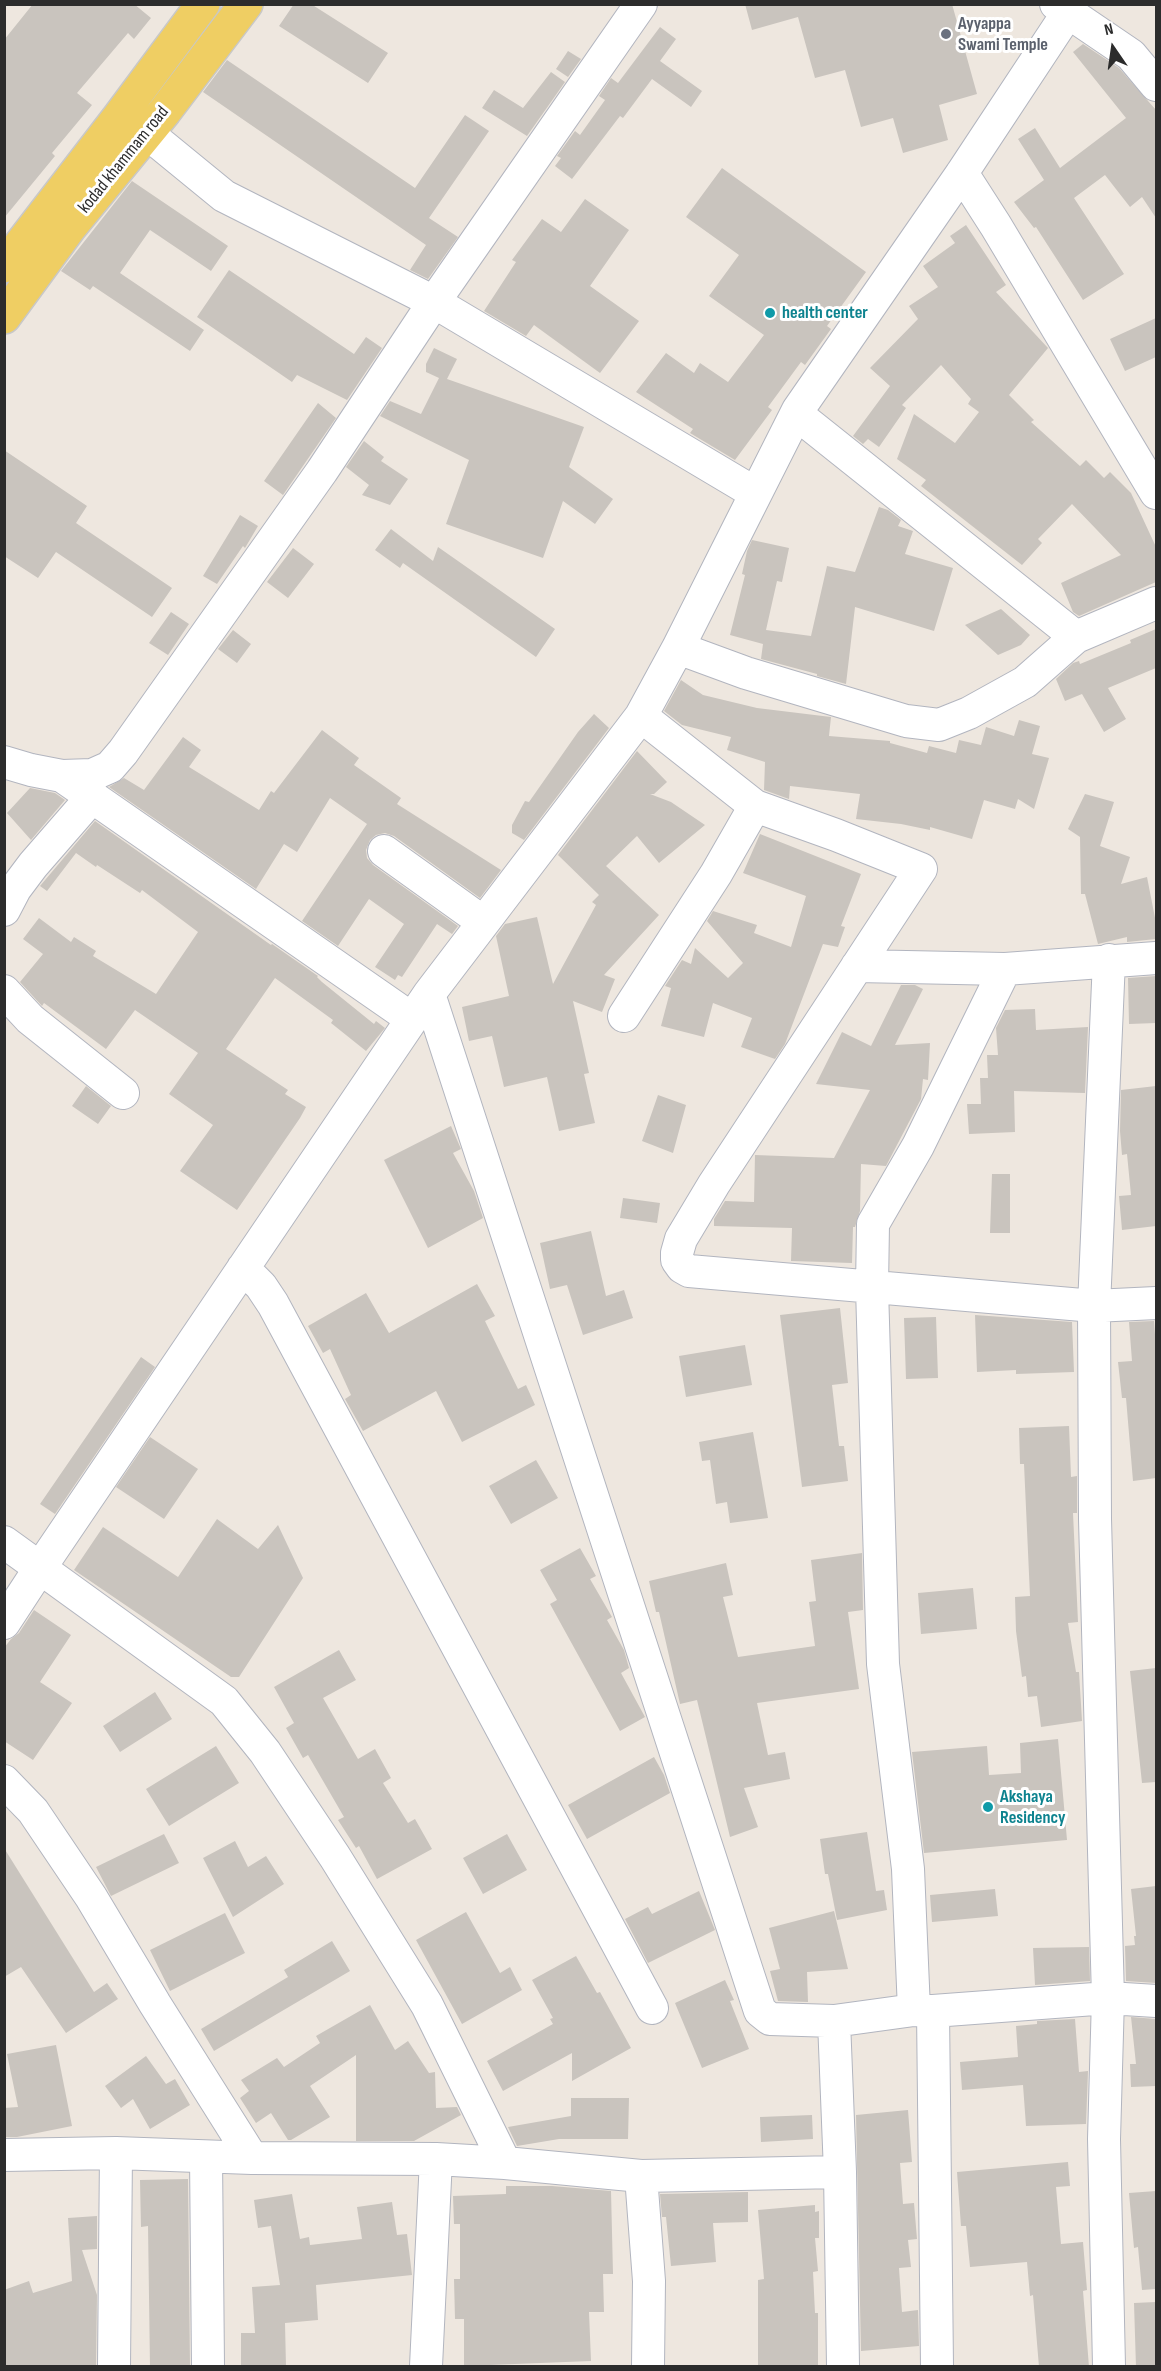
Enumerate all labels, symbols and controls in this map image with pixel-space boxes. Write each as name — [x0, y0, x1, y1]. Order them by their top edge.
place label: Ayyappa Swami Temple — [958, 13, 1048, 56]
north arrow — [1083, 18, 1143, 78]
text: N — [1103, 20, 1115, 40]
marker: Ayyappa Swami Temple — [939, 27, 953, 41]
street label: kodad khammam road — [74, 102, 174, 218]
place label: health center — [782, 302, 868, 324]
marker: health center — [763, 306, 777, 320]
place label: Akshaya Residency — [1000, 1786, 1065, 1828]
marker: Akshaya Residency — [981, 1800, 995, 1814]

